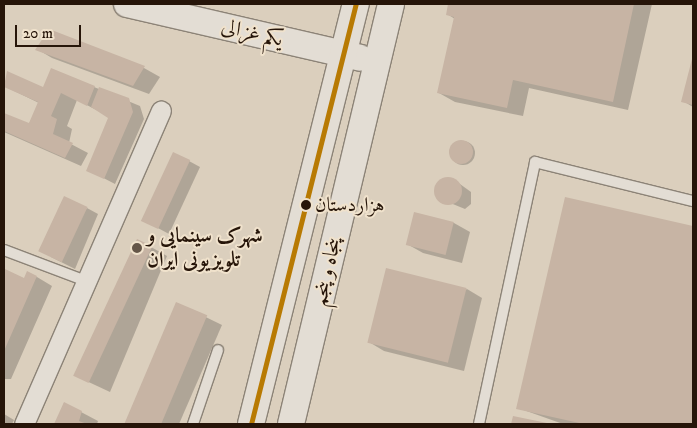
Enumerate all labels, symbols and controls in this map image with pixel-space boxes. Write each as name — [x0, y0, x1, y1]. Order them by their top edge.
street label: یکم غزالی — [219, 14, 285, 52]
scale bar — [18, 15, 84, 47]
text: 20 m — [23, 24, 53, 43]
place label: هزاردستان — [315, 193, 384, 217]
marker: هزاردستان — [301, 200, 311, 210]
place label: شهرک سینمایی و تلویزیونی ایران — [147, 223, 263, 273]
street label: پنجاه و پنجم — [307, 235, 347, 309]
marker: شهرک سینمایی و تلویزیونی ایران — [131, 242, 143, 254]

